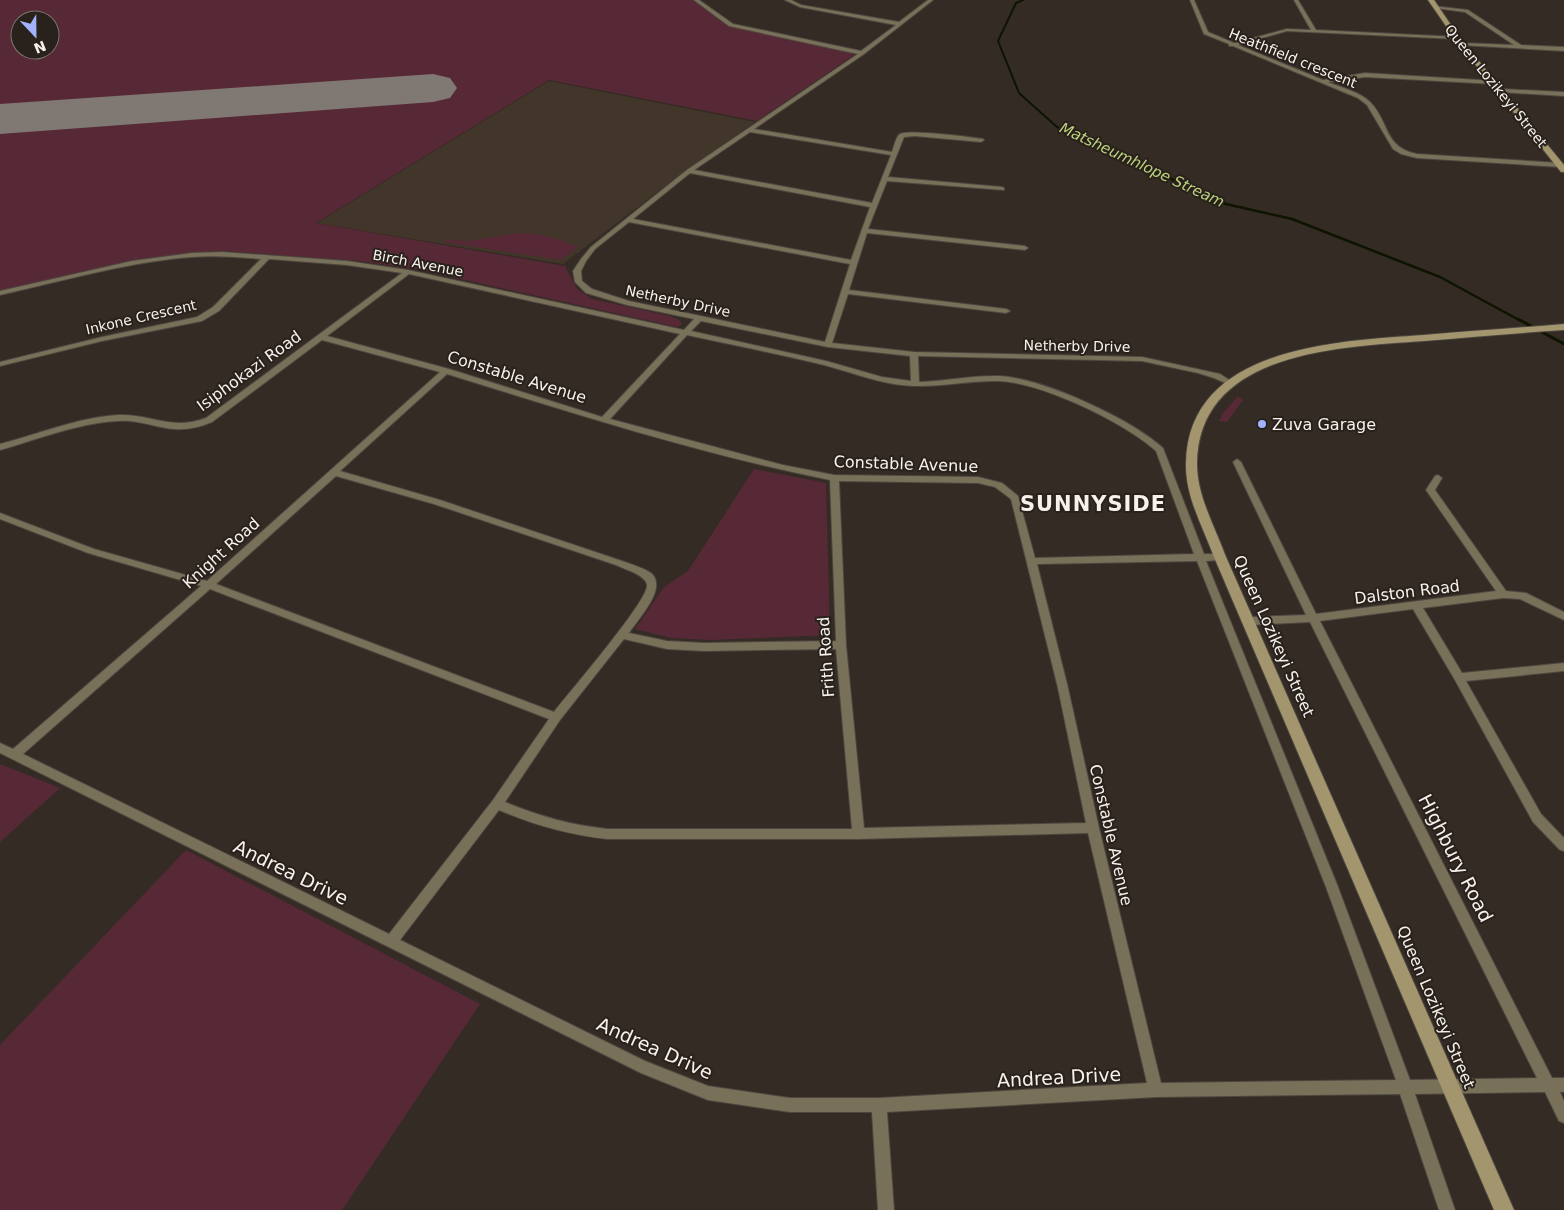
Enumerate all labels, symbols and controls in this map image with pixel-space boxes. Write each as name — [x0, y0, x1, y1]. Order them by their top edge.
north arrow — [10, 10, 60, 60]
street label: Queen Lozikeyi Street — [1442, 21, 1551, 151]
street label: Heathfield crescent — [1227, 25, 1360, 91]
text: N — [31, 37, 48, 57]
water label: Matsheumhlope Stream — [1057, 119, 1227, 211]
street label: Birch Avenue — [371, 246, 465, 280]
street label: Netherby Drive — [624, 282, 732, 320]
street label: Inkone Crescent — [84, 296, 198, 337]
street label: Isiphokazi Road — [193, 327, 305, 415]
street label: Netherby Drive — [1023, 337, 1131, 355]
street label: Constable Avenue — [445, 347, 589, 407]
place label: Zuva Garage — [1272, 415, 1376, 434]
marker: Zuva Garage — [1256, 418, 1268, 430]
street label: Constable Avenue — [833, 452, 979, 476]
district label: SUNNYSIDE — [1020, 492, 1166, 516]
street label: Knight Road — [179, 514, 263, 592]
street label: Queen Lozikeyi Street — [1230, 552, 1318, 720]
street label: Dalston Road — [1353, 576, 1461, 608]
street label: Frith Road — [814, 616, 838, 698]
street label: Constable Avenue — [1085, 762, 1137, 908]
street label: Highbury Road — [1414, 790, 1498, 926]
street label: Andrea Drive — [230, 835, 352, 909]
street label: Queen Lozikeyi Street — [1393, 923, 1479, 1091]
street label: Andrea Drive — [594, 1013, 716, 1083]
street label: Andrea Drive — [996, 1063, 1122, 1091]

